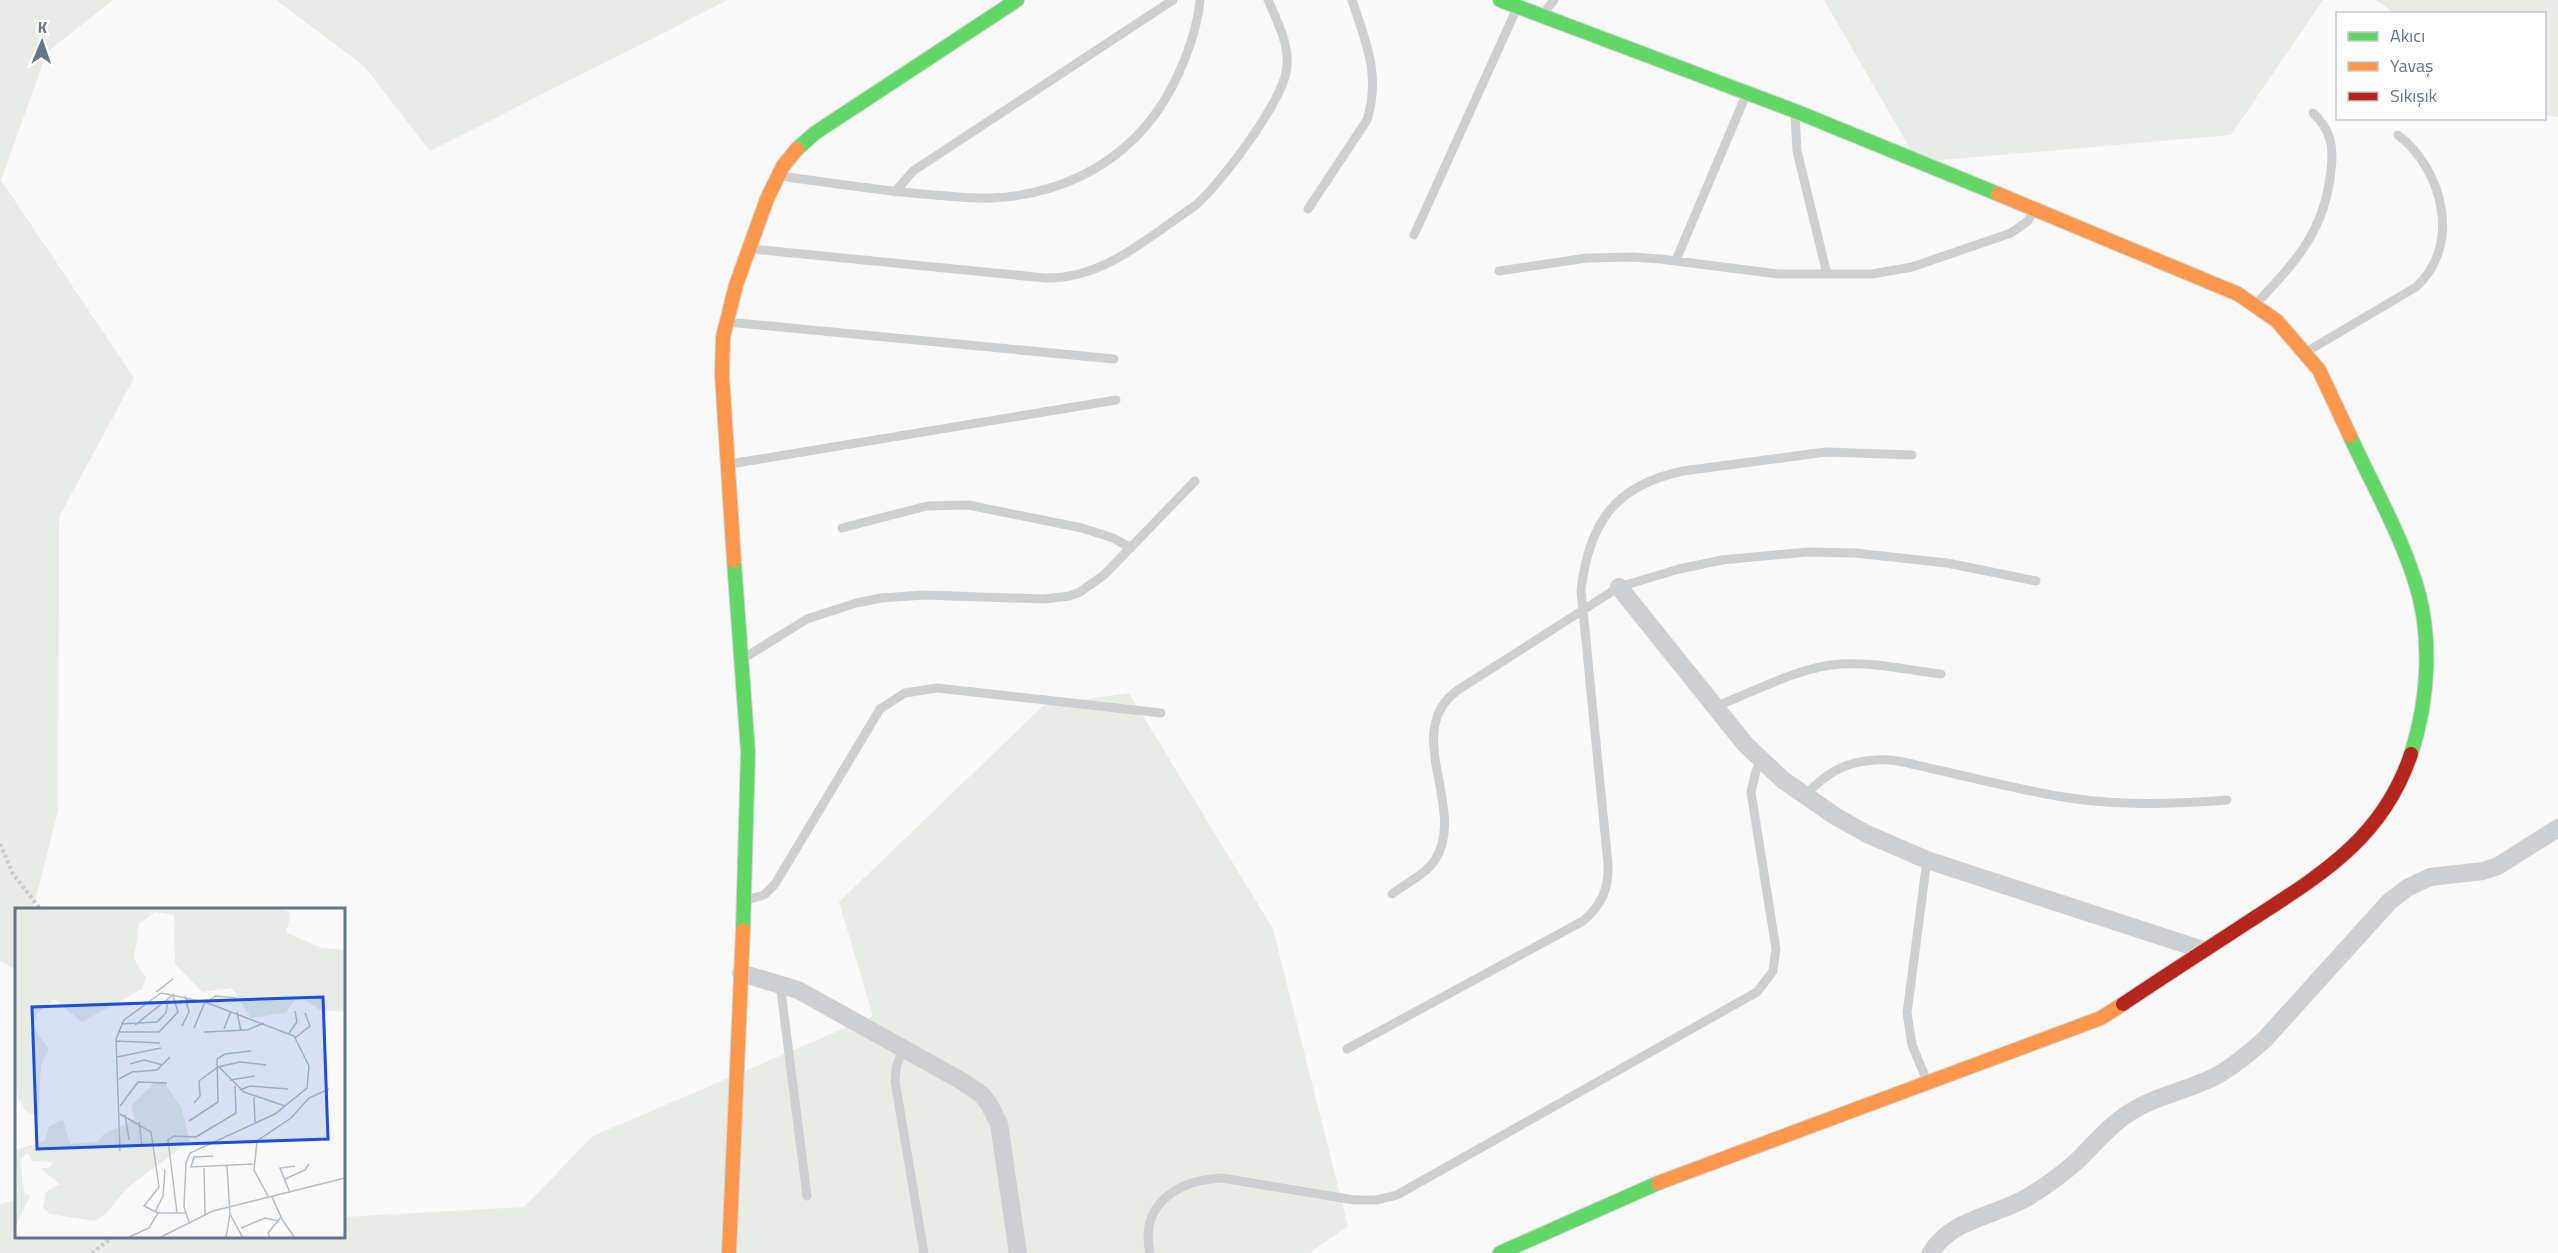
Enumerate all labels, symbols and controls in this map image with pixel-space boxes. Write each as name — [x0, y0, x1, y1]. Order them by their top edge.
north arrow — [12, 12, 72, 72]
legend — [2336, 12, 2546, 120]
text: K — [37, 15, 48, 39]
text: Akıcı — [2390, 22, 2425, 49]
text: Yavaş — [2390, 52, 2433, 79]
text: Sıkışık — [2390, 82, 2438, 109]
inset map — [15, 908, 345, 1238]

